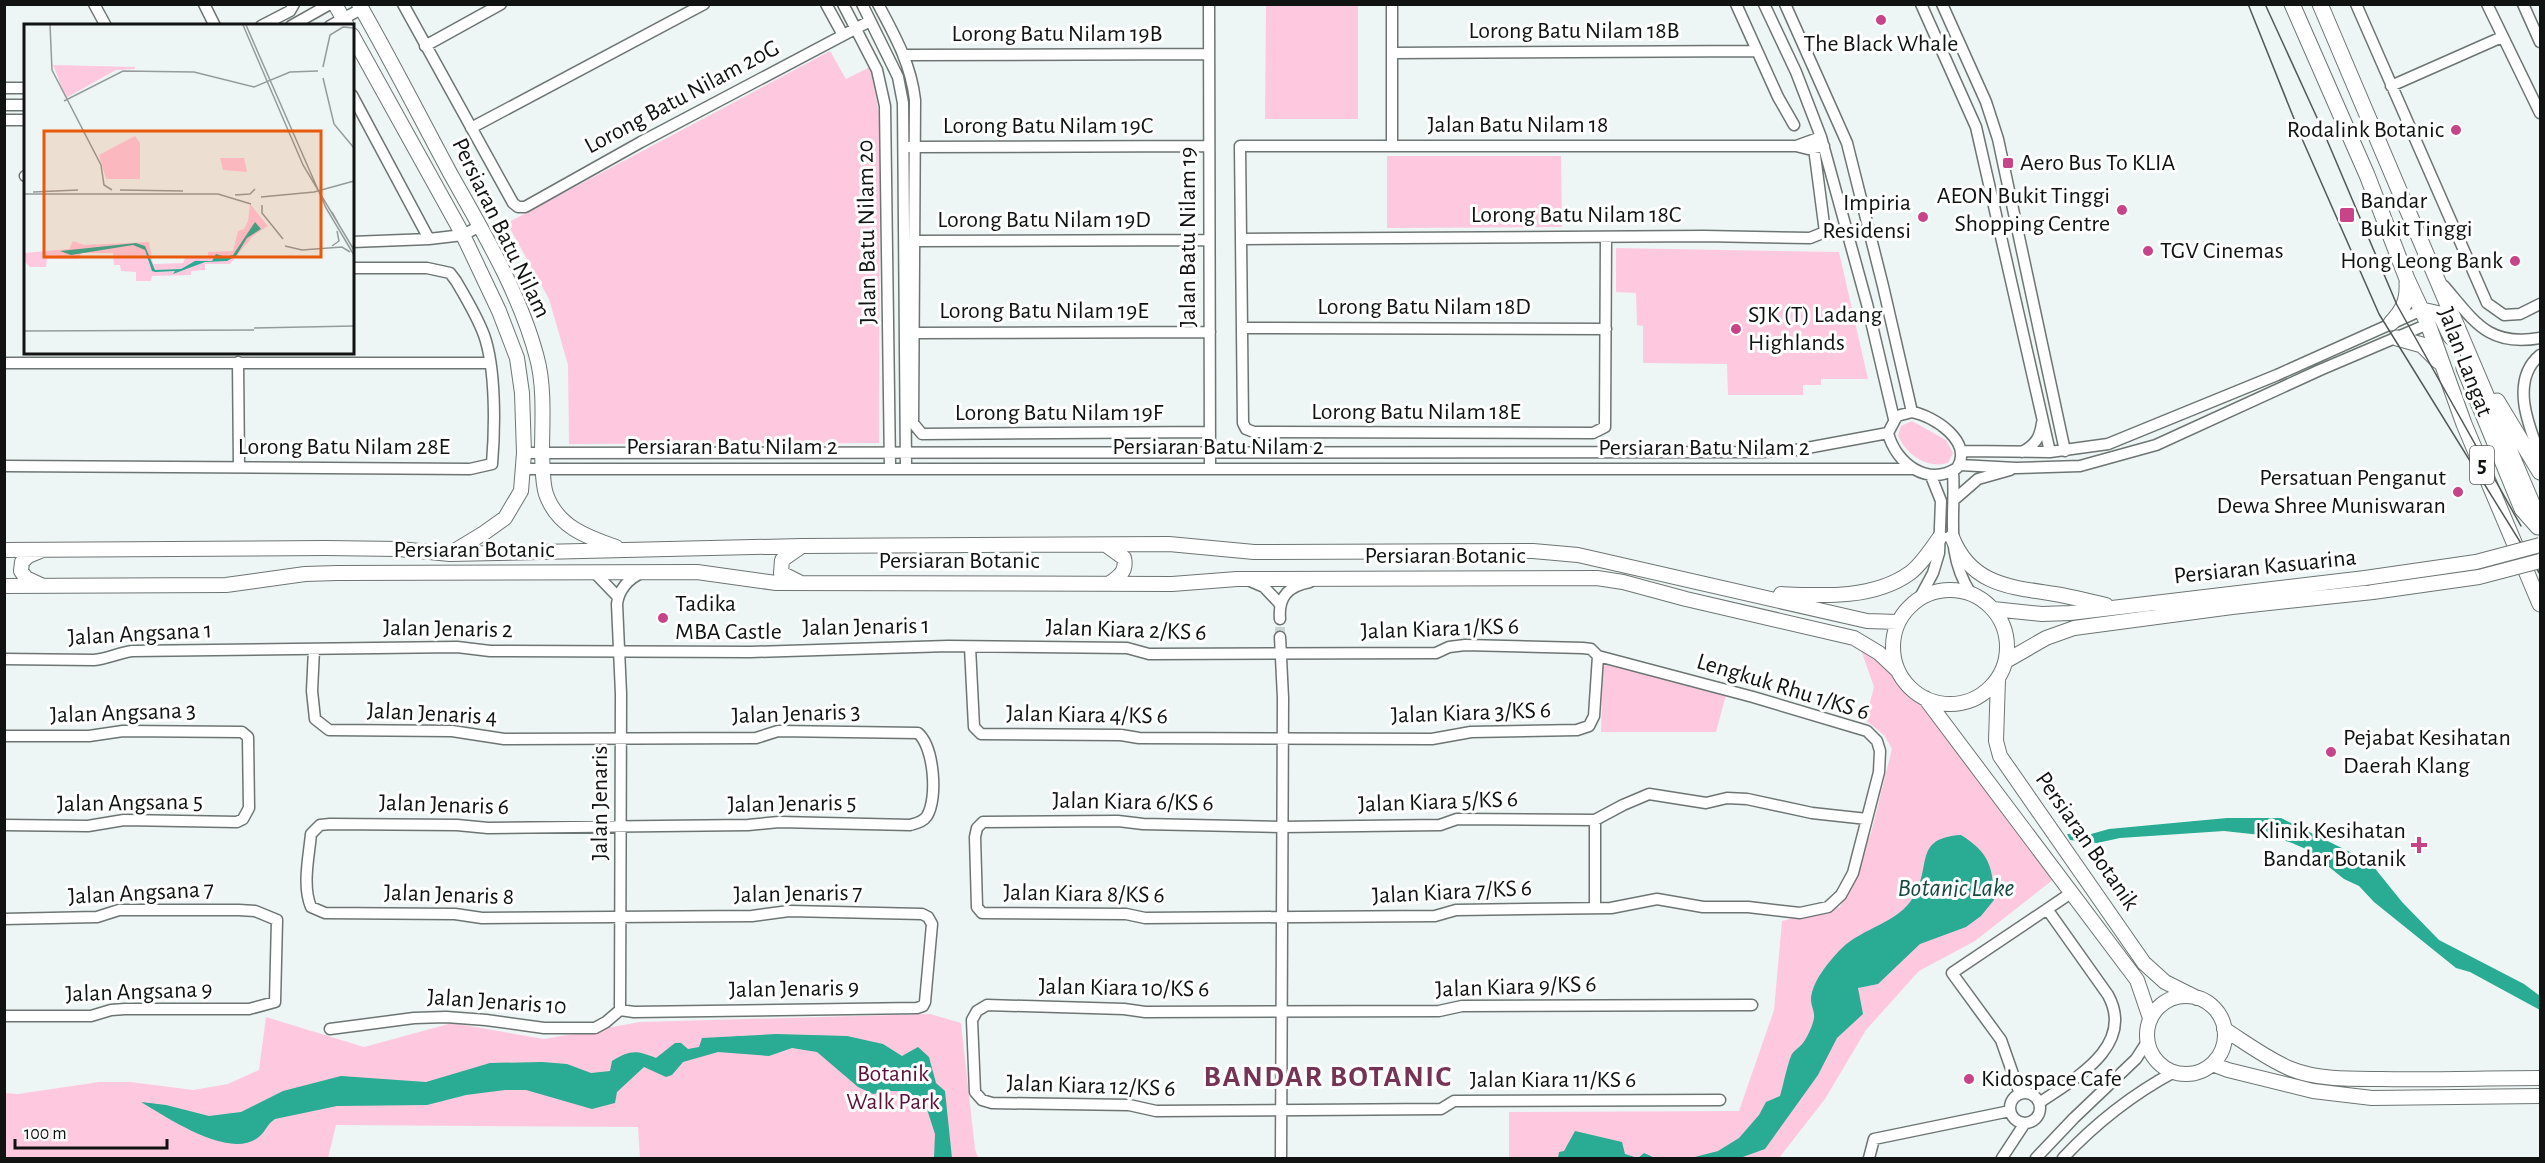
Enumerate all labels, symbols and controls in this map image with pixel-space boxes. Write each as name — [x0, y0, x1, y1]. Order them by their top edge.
marker: The Black Whale — [1874, 13, 1888, 27]
street label: Lorong Batu Nilam 18B — [1469, 19, 1679, 43]
street label: Lorong Batu Nilam 19B — [952, 22, 1162, 46]
inset map — [24, 24, 354, 354]
place label: The Black Whale — [1804, 32, 1958, 56]
street label: Lorong Batu Nilam 20G — [581, 36, 783, 158]
street label: Jalan Batu Nilam 18 — [1428, 113, 1608, 137]
street label: Lorong Batu Nilam 19C — [943, 114, 1153, 138]
place label: Rodalink Botanic — [2287, 118, 2444, 142]
marker: Rodalink Botanic — [2449, 123, 2463, 137]
street label: Persiaran Batu Nilam — [447, 134, 555, 322]
street label: Jalan Batu Nilam 20 — [853, 139, 881, 325]
street label: Jalan Batu Nilam 19 — [1176, 147, 1200, 327]
place label: Aero Bus To KLIA — [2020, 151, 2175, 175]
marker: Aero Bus To KLIA — [2001, 156, 2015, 170]
place label: AEON Bukit Tinggi Shopping Centre — [1937, 184, 2110, 236]
place label: Bandar Bukit Tinggi — [2360, 189, 2473, 241]
place label: Impiria Residensi — [1822, 191, 1911, 243]
street label: Lorong Batu Nilam 18C — [1471, 203, 1681, 227]
marker: AEON Bukit Tinggi Shopping Centre — [2115, 203, 2129, 217]
marker: Bandar Bukit Tinggi — [2338, 206, 2356, 224]
street label: Lorong Batu Nilam 19D — [937, 208, 1151, 232]
marker: Impiria Residensi — [1916, 210, 1930, 224]
place label: TGV Cinemas — [2160, 239, 2284, 263]
marker: TGV Cinemas — [2141, 244, 2155, 258]
place label: Hong Leong Bank — [2340, 249, 2503, 273]
marker: Hong Leong Bank — [2508, 254, 2522, 268]
street label: Lorong Batu Nilam 18D — [1317, 295, 1531, 319]
street label: Lorong Batu Nilam 19E — [939, 299, 1149, 323]
place label: SJK (T) Ladang Highlands — [1748, 303, 1883, 355]
street label: Jalan Langat — [2433, 304, 2497, 420]
marker: SJK (T) Ladang Highlands — [1729, 322, 1743, 336]
street label: Lorong Batu Nilam 18E — [1311, 400, 1521, 424]
street label: Lorong Batu Nilam 19F — [955, 401, 1164, 425]
street label: Lorong Batu Nilam 28E — [238, 435, 451, 459]
street label: Persiaran Batu Nilam 2 — [626, 435, 838, 459]
street label: Persiaran Batu Nilam 2 — [1112, 435, 1324, 459]
street label: Persiaran Batu Nilam 2 — [1598, 436, 1810, 460]
road number: 5 — [2470, 446, 2494, 484]
place label: Persatuan Penganut Dewa Shree Muniswaran — [2217, 466, 2446, 518]
marker: Persatuan Penganut Dewa Shree Muniswaran — [2451, 485, 2465, 499]
street label: Persiaran Botanic — [394, 538, 554, 562]
street label: Persiaran Botanic — [1365, 544, 1525, 568]
street label: Persiaran Kasuarina — [2172, 545, 2358, 589]
street label: Persiaran Botanic — [879, 549, 1039, 573]
place label: Tadika MBA Castle — [675, 592, 782, 644]
marker: Tadika MBA Castle — [656, 611, 670, 625]
street label: Jalan Jenaris 1 — [802, 614, 930, 640]
street label: Jalan Kiara 1/KS 6 — [1360, 614, 1520, 644]
street label: Jalan Kiara 2/KS 6 — [1045, 615, 1207, 645]
street label: Jalan Jenaris 2 — [383, 616, 513, 642]
street label: Jalan Angsana 1 — [67, 618, 213, 650]
street label: Lengkuk Rhu 1/KS 6 — [1694, 649, 1872, 725]
street label: Jalan Angsana 3 — [50, 698, 196, 728]
street label: Jalan Kiara 3/KS 6 — [1391, 698, 1551, 728]
street label: Jalan Jenaris 4 — [366, 699, 498, 729]
street label: Jalan Jenaris 3 — [731, 700, 861, 728]
street label: Jalan Kiara 4/KS 6 — [1006, 702, 1168, 728]
place label: Pejabat Kesihatan Daerah Klang — [2343, 726, 2511, 778]
marker: Pejabat Kesihatan Daerah Klang — [2324, 745, 2338, 759]
street label: Jalan Jenaris — [588, 746, 612, 860]
street label: Persiaran Botanik — [2031, 768, 2143, 915]
street label: Jalan Kiara 5/KS 6 — [1358, 787, 1518, 817]
street label: Jalan Kiara 6/KS 6 — [1052, 789, 1214, 815]
street label: Jalan Angsana 5 — [57, 790, 203, 816]
street label: Jalan Jenaris 6 — [379, 791, 509, 819]
street label: Jalan Jenaris 5 — [727, 791, 857, 817]
place label: Klinik Kesihatan Bandar Botanik — [2255, 819, 2406, 871]
marker: Klinik Kesihatan Bandar Botanik — [2410, 836, 2428, 854]
water label: Botanic Lake — [1898, 875, 2015, 901]
street label: Jalan Kiara 7/KS 6 — [1371, 876, 1533, 908]
street label: Jalan Angsana 7 — [67, 877, 215, 909]
street label: Jalan Jenaris 8 — [384, 881, 514, 909]
street label: Jalan Jenaris 7 — [733, 881, 863, 907]
street label: Jalan Kiara 8/KS 6 — [1003, 881, 1165, 907]
street label: Jalan Kiara 9/KS 6 — [1435, 972, 1597, 1002]
street label: Jalan Kiara 10/KS 6 — [1038, 975, 1210, 1001]
street label: Jalan Jenaris 9 — [729, 976, 859, 1002]
street label: Jalan Angsana 9 — [65, 977, 213, 1007]
street label: Jalan Jenaris 10 — [426, 985, 568, 1019]
park label: Botanik Walk Park — [846, 1062, 940, 1114]
district label: BANDAR BOTANIC — [1204, 1062, 1452, 1092]
place label: Kidospace Cafe — [1981, 1067, 2122, 1091]
street label: Jalan Kiara 11/KS 6 — [1470, 1068, 1636, 1092]
street label: Jalan Kiara 12/KS 6 — [1006, 1071, 1176, 1101]
marker: Kidospace Cafe — [1962, 1072, 1976, 1086]
scale bar — [15, 1112, 166, 1150]
text: 100 m — [24, 1125, 67, 1143]

